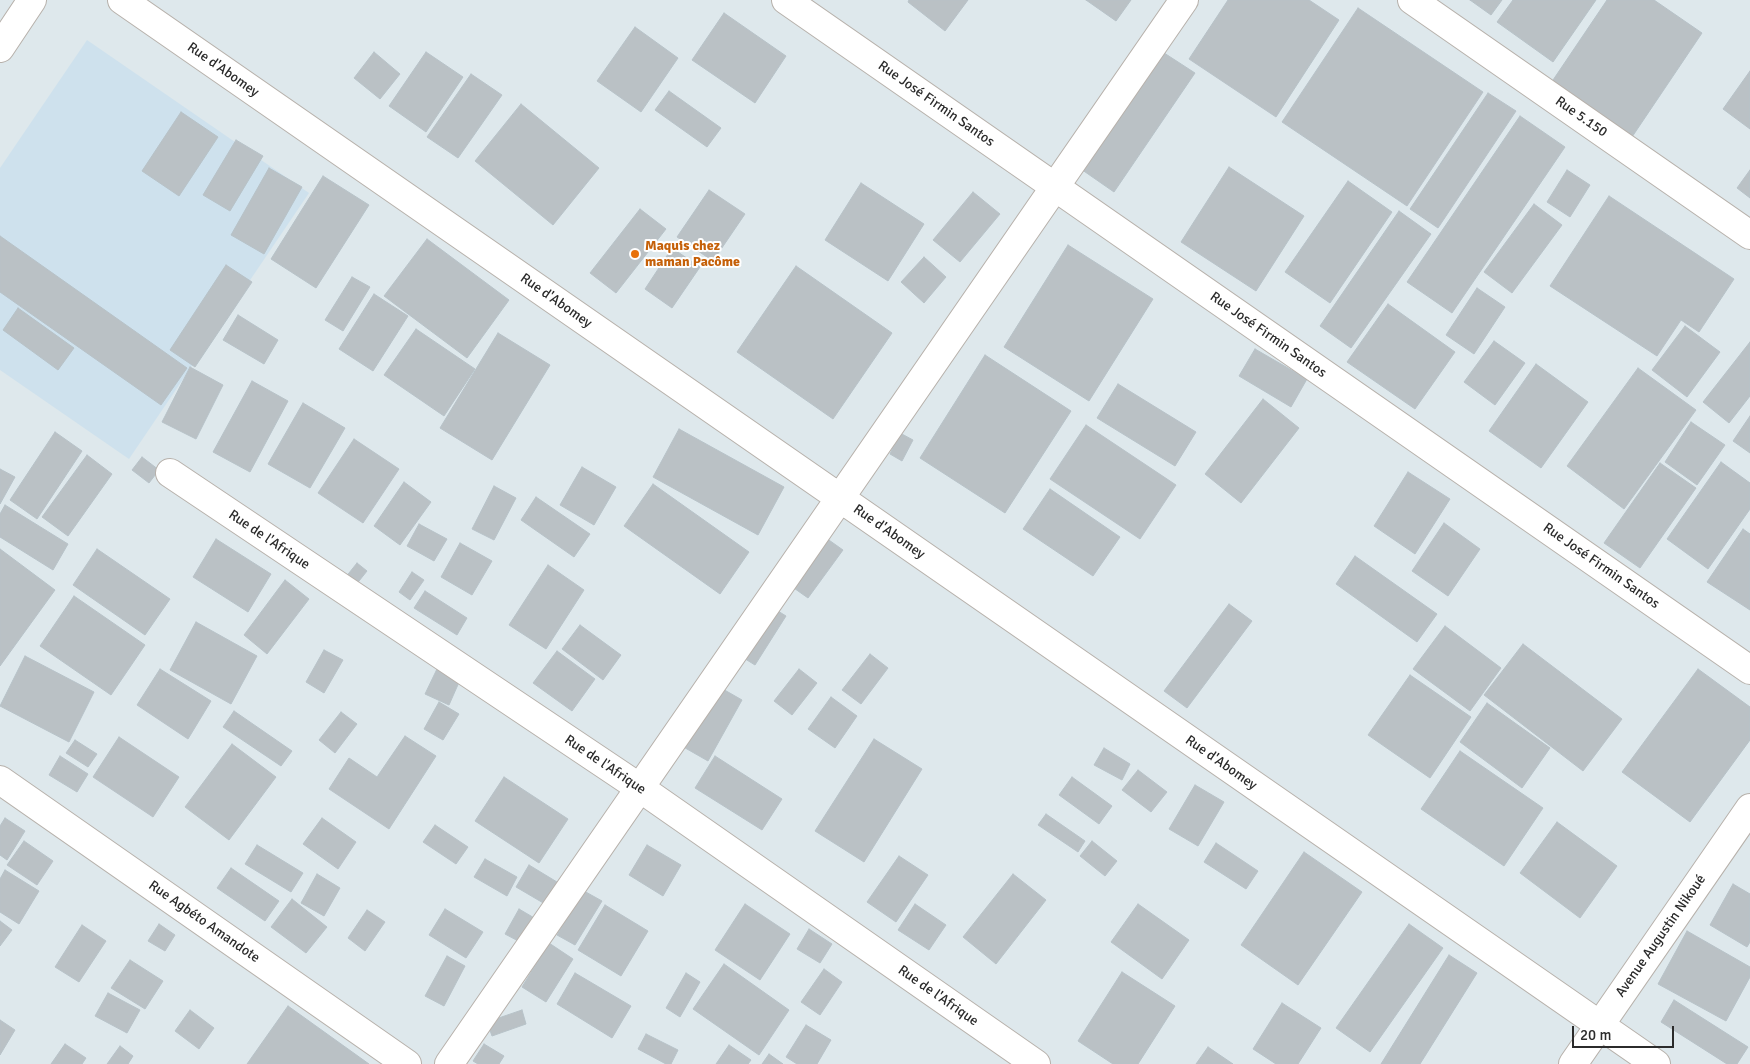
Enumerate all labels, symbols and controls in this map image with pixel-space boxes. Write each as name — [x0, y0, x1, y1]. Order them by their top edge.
street label: Rue d'Abomey — [184, 39, 262, 101]
street label: Rue José Firmin Santos — [875, 57, 997, 151]
street label: Rue 5.150 — [1552, 93, 1610, 141]
place label: Maquis chez maman Pacôme — [645, 238, 740, 270]
marker: Maquis chez maman Pacôme — [629, 248, 641, 260]
street label: Rue d'Abomey — [517, 270, 595, 332]
street label: Rue José Firmin Santos — [1207, 288, 1329, 382]
street label: Rue d'Abomey — [850, 501, 928, 563]
street label: Rue de l'Afrique — [225, 507, 313, 573]
street label: Rue José Firmin Santos — [1540, 519, 1662, 613]
street label: Rue de l'Afrique — [561, 732, 649, 798]
street label: Rue d'Abomey — [1182, 732, 1260, 794]
street label: Avenue Augustin Nikoué — [1612, 872, 1710, 1000]
street label: Rue Agbéto Amandote — [145, 877, 263, 967]
street label: Rue de l'Afrique — [895, 962, 981, 1030]
scale bar — [1575, 1016, 1678, 1048]
text: 20 m — [1580, 1026, 1611, 1044]

